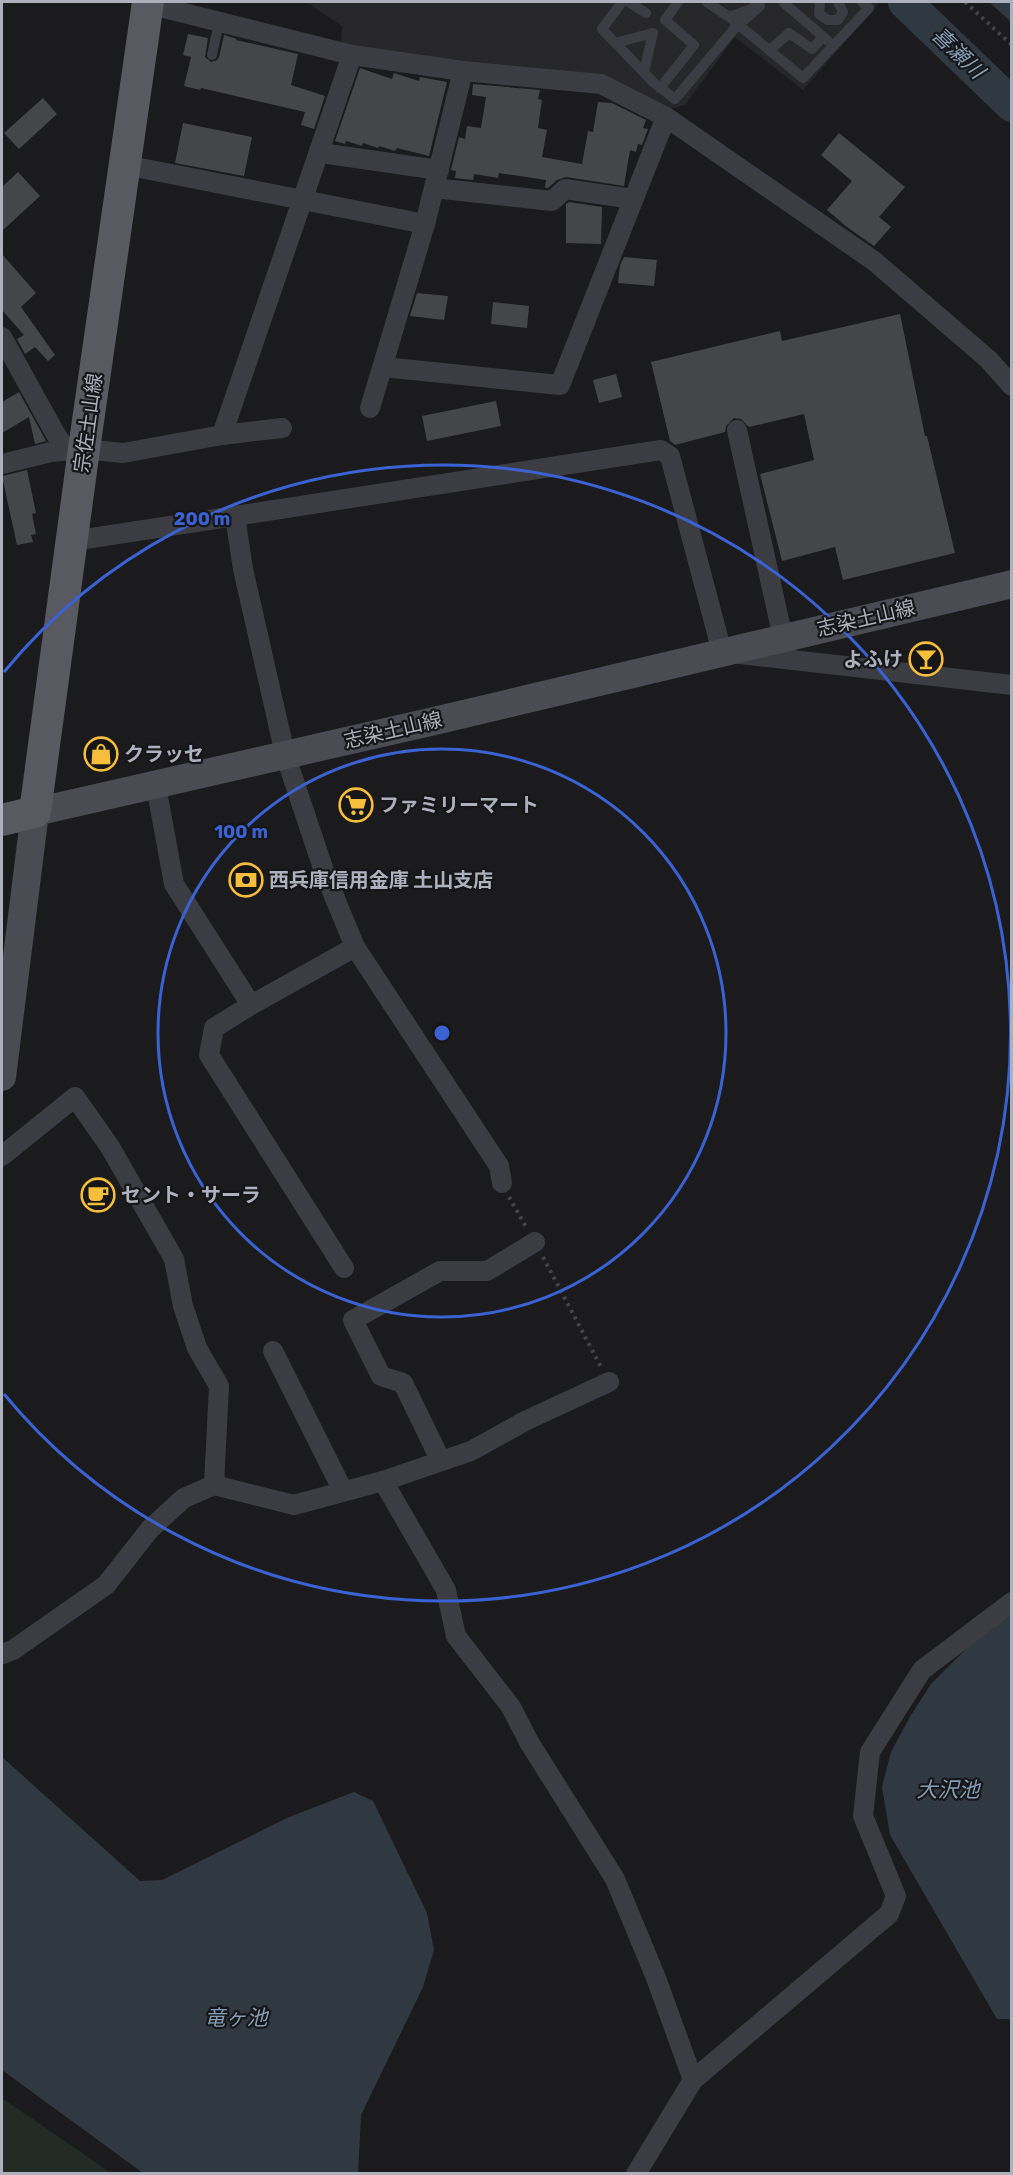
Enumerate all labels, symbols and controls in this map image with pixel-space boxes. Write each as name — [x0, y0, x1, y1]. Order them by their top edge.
water label: 喜瀬川 — [927, 22, 991, 85]
street label: 宗佐土山線 — [69, 372, 107, 474]
text: 200 m — [174, 508, 230, 530]
street label: 志染土山線 — [815, 595, 917, 641]
bar icon: よふけ — [908, 641, 944, 677]
place label: よふけ — [843, 647, 903, 671]
street label: 志染土山線 — [342, 707, 444, 753]
shop icon: クラッセ — [83, 736, 119, 772]
place label: クラッセ — [124, 742, 204, 766]
supermarket icon: ファミリーマート — [338, 787, 374, 823]
place label: ファミリーマート — [379, 793, 539, 817]
text: 100 m — [214, 821, 268, 843]
bank icon: 西兵庫信用金庫 土山支店 — [228, 862, 264, 898]
place label: 西兵庫信用金庫 土山支店 — [269, 868, 493, 892]
centre of rings — [432, 1023, 452, 1043]
cafe icon: セント・サーラ — [80, 1177, 116, 1213]
place label: セント・サーラ — [121, 1183, 261, 1207]
water label: 大沢池 — [917, 1777, 981, 1802]
water label: 竜ヶ池 — [205, 2005, 269, 2030]

